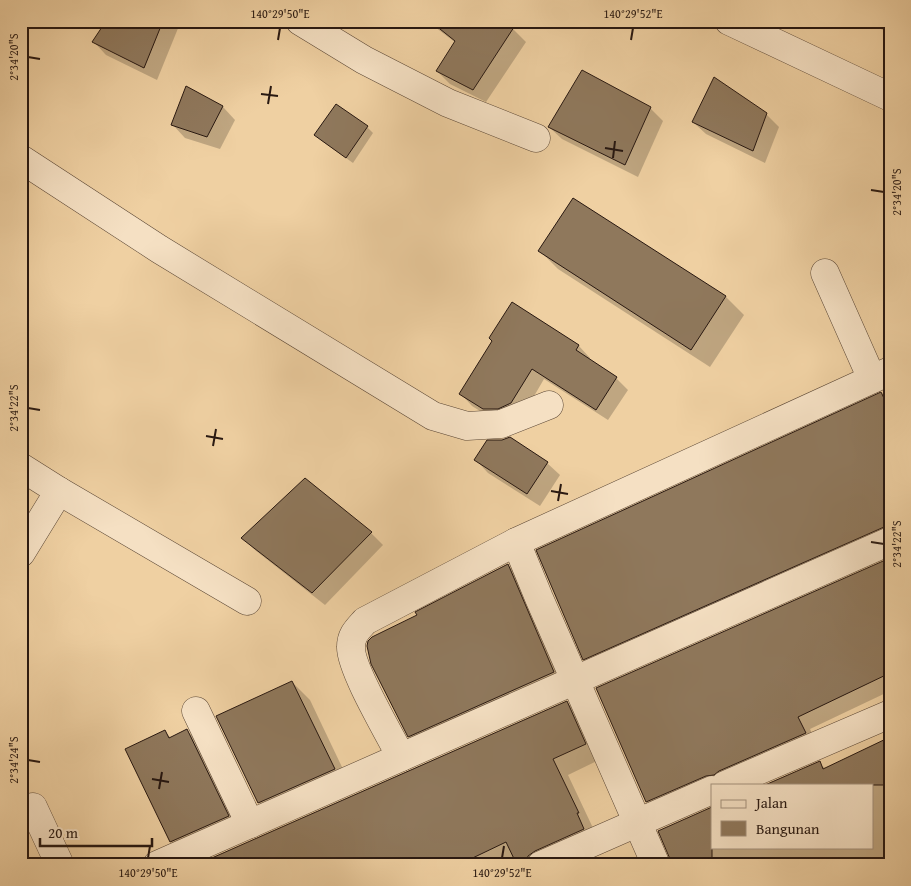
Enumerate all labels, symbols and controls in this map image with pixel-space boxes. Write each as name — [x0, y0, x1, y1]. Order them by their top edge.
text: 140°29'50"E — [250, 5, 310, 22]
text: 140°29'52"E — [603, 5, 663, 22]
text: 2°34'20"S — [5, 33, 22, 81]
text: 2°34'20"S — [888, 168, 905, 216]
text: 2°34'22"S — [5, 384, 22, 432]
text: 2°34'22"S — [888, 520, 905, 568]
text: 2°34'24"S — [5, 736, 22, 784]
legend — [711, 784, 874, 848]
text: Jalan — [754, 792, 788, 813]
scale bar — [40, 816, 152, 848]
text: Bangunan — [756, 818, 820, 839]
text: 20 m — [48, 822, 79, 843]
text: 140°29'50"E — [118, 864, 178, 881]
text: 140°29'52"E — [472, 864, 532, 881]

